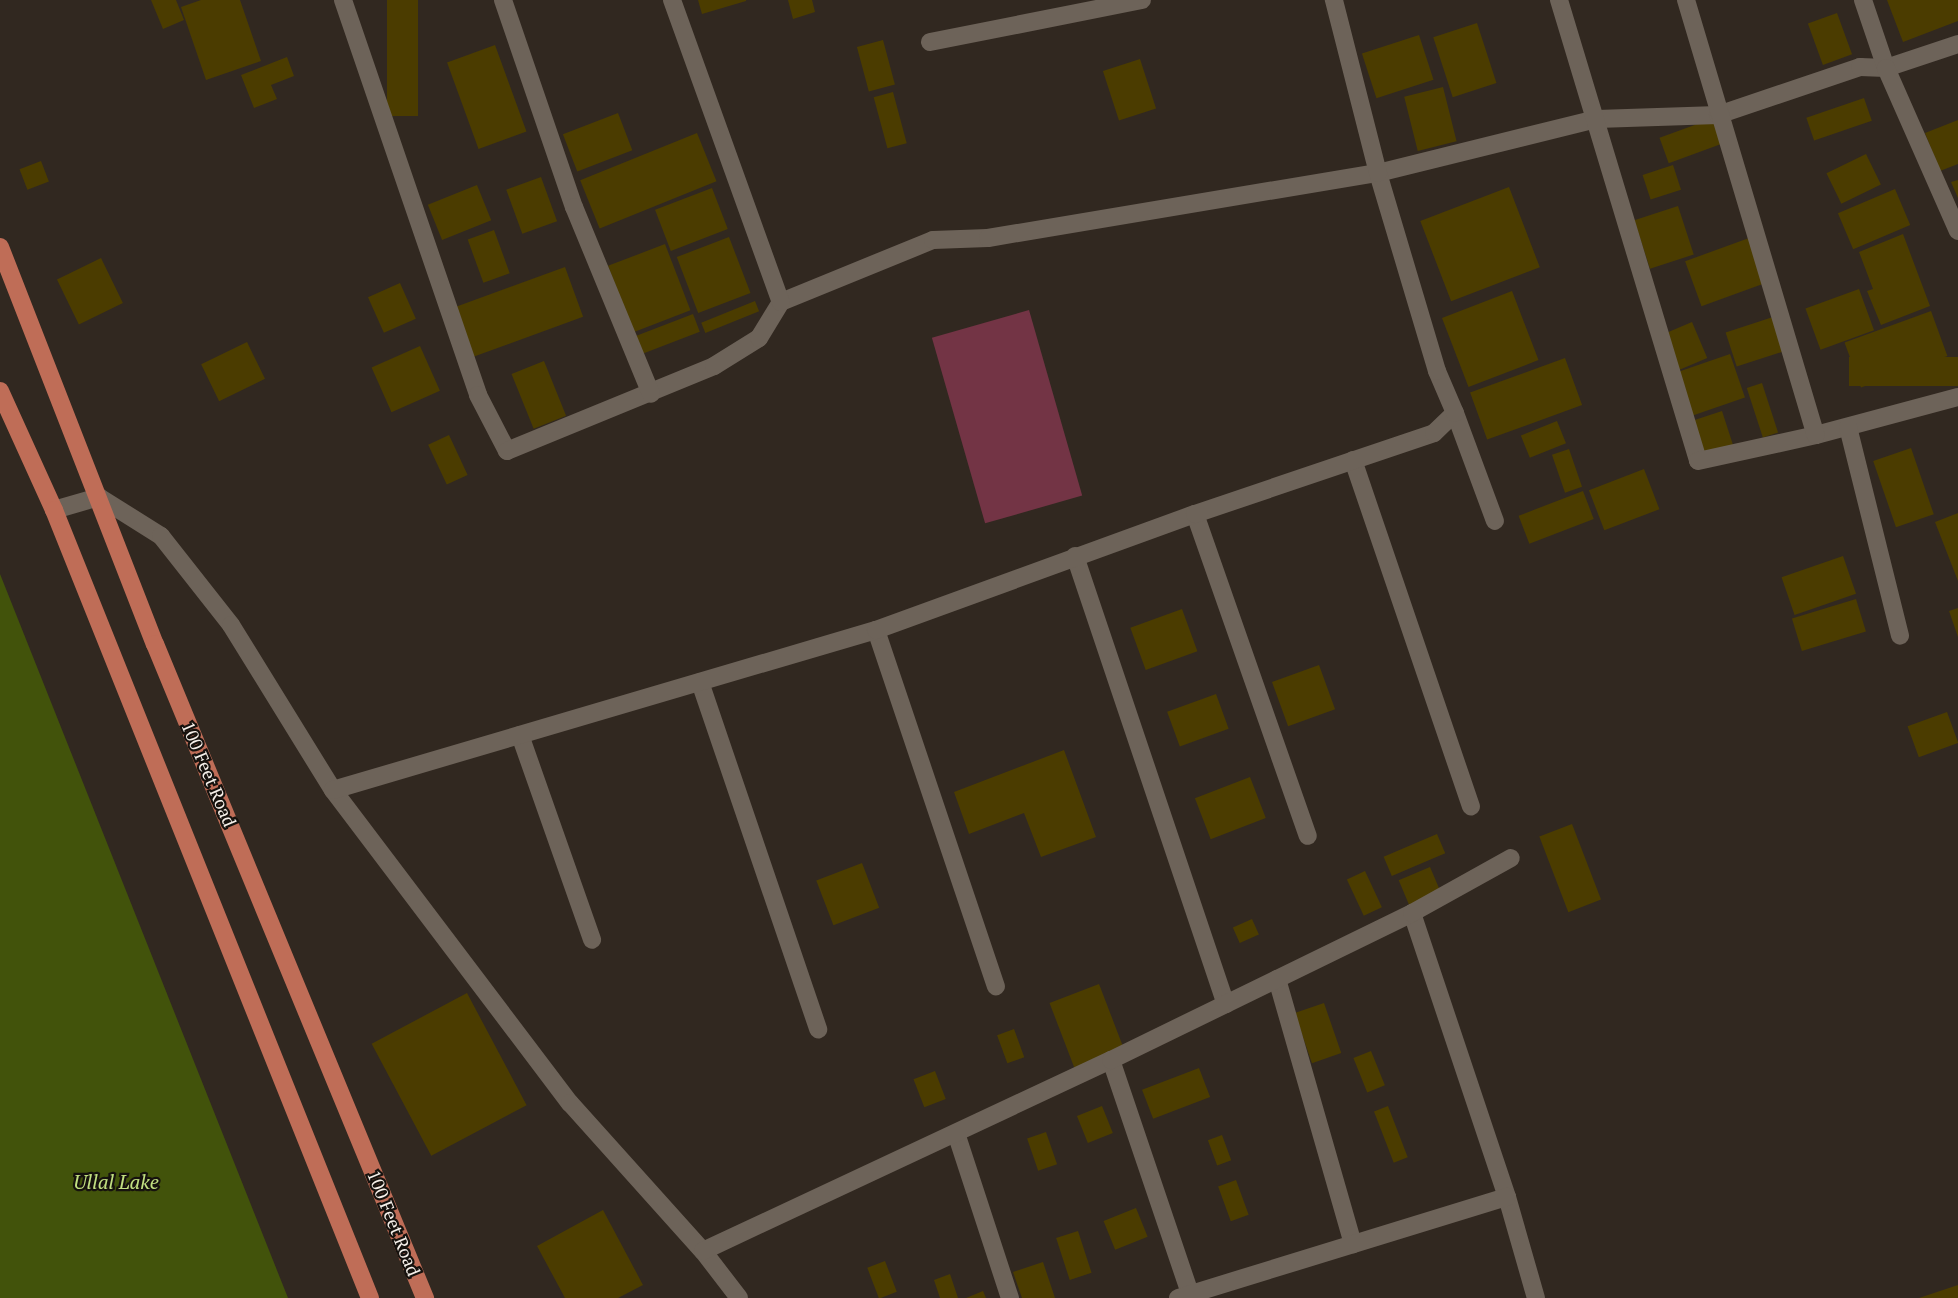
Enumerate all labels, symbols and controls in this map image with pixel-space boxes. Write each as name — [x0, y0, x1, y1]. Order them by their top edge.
street label: 100 Feet Road — [177, 718, 241, 830]
street label: 100 Feet Road — [363, 1167, 425, 1279]
water label: Ullal Lake — [73, 1169, 159, 1193]

